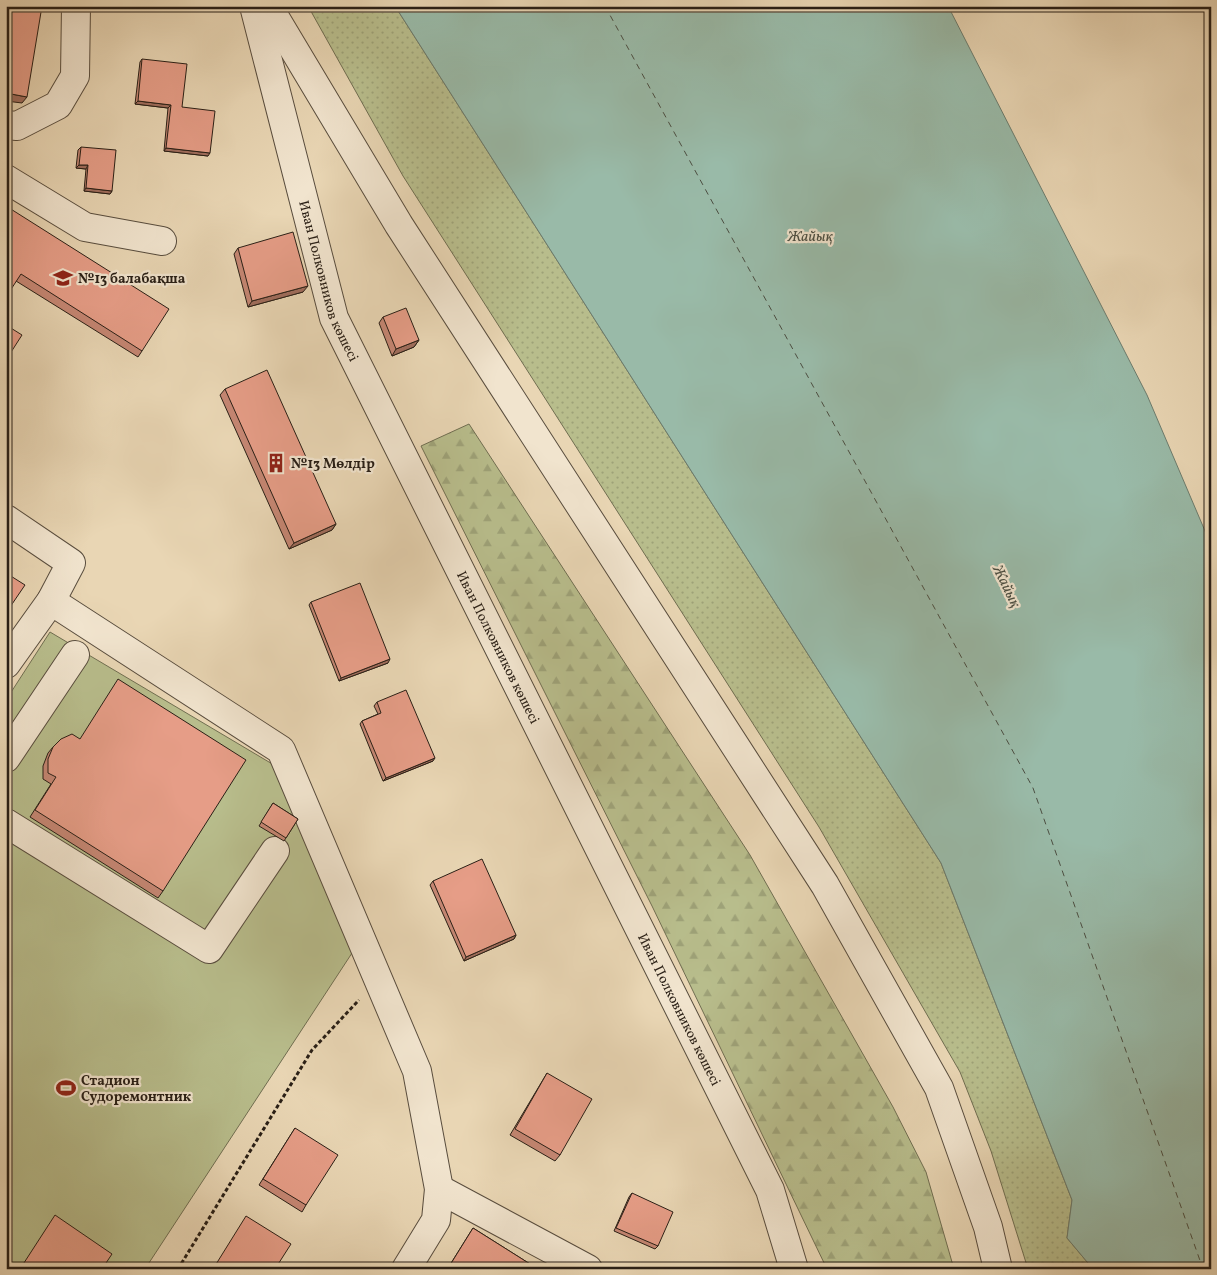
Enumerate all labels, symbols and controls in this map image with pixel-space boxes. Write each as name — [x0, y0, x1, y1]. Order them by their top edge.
street label: Иван Полковников көшесі — [293, 198, 362, 365]
water label: Жайық — [786, 227, 833, 248]
school or university icon: №13 балабақша — [52, 267, 74, 289]
place label: №13 балабақша — [78, 270, 186, 289]
building icon: №13 Мөлдiр — [265, 452, 287, 474]
place label: №13 Мөлдiр — [291, 455, 375, 474]
water label: Жайық — [986, 561, 1025, 612]
street label: Иван Полковников көшесі — [451, 568, 543, 727]
street label: Иван Полковников көшесі — [632, 930, 724, 1090]
place label: Стадион Судоремонтник — [81, 1072, 192, 1107]
sports icon: Стадион Судоремонтник — [55, 1077, 77, 1099]

